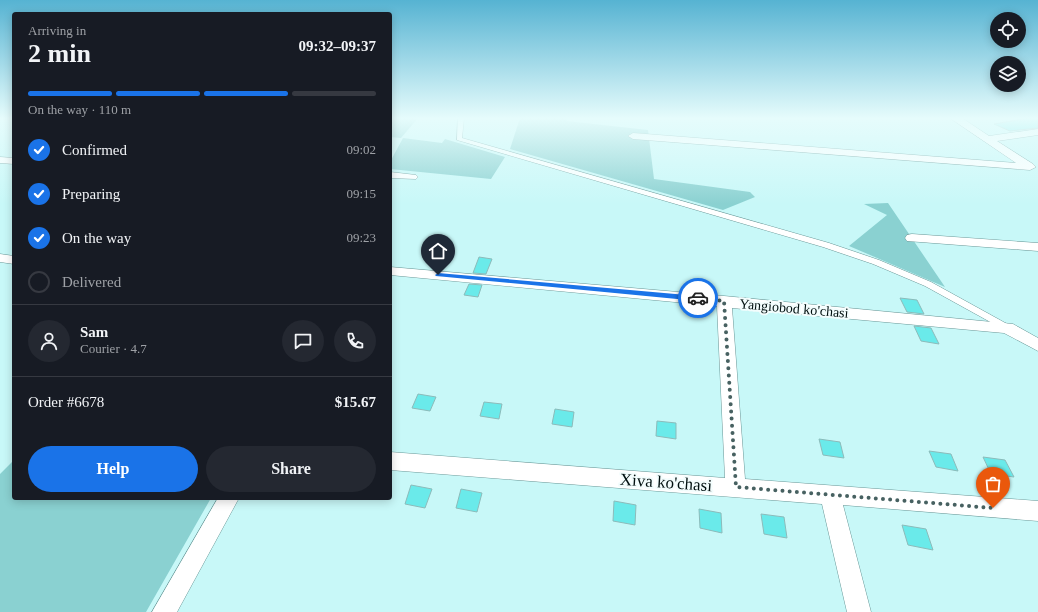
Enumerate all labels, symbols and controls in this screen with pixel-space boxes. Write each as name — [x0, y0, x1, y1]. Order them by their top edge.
map controls — [990, 12, 1026, 92]
button: locate — [990, 12, 1026, 48]
text: Arriving in — [28, 23, 86, 38]
text: 09:32–09:37 — [299, 38, 376, 54]
text: 2 min — [28, 39, 91, 68]
button: layers — [990, 56, 1026, 92]
text: On the way · 110 m — [28, 102, 131, 117]
icon: check — [28, 139, 50, 161]
text: Confirmed — [62, 142, 127, 158]
text: 09:02 — [346, 142, 376, 157]
icon: check — [28, 183, 50, 205]
text: Preparing — [62, 186, 120, 202]
text: 09:15 — [346, 186, 376, 201]
icon: check — [28, 227, 50, 249]
text: On the way — [62, 230, 131, 246]
text: 09:23 — [346, 230, 376, 245]
pin — [421, 234, 455, 275]
icon: home — [427, 240, 449, 262]
text: Delivered — [62, 274, 121, 290]
courier — [678, 278, 718, 318]
icon: car — [687, 287, 709, 309]
street label: Yangiobod ko'chasi — [739, 296, 849, 321]
button: person — [28, 320, 70, 362]
button: chat — [282, 320, 324, 362]
button: phone — [334, 320, 376, 362]
text: Sam — [80, 324, 108, 340]
text: Courier · 4.7 — [80, 341, 147, 356]
text: Order #6678 — [28, 394, 104, 410]
text: $15.67 — [335, 394, 376, 410]
button: Help — [28, 446, 198, 492]
button: Share — [206, 446, 376, 492]
pin — [976, 467, 1010, 508]
street label: Xiva ko'chasi — [619, 470, 713, 495]
icon: bag — [982, 473, 1004, 495]

